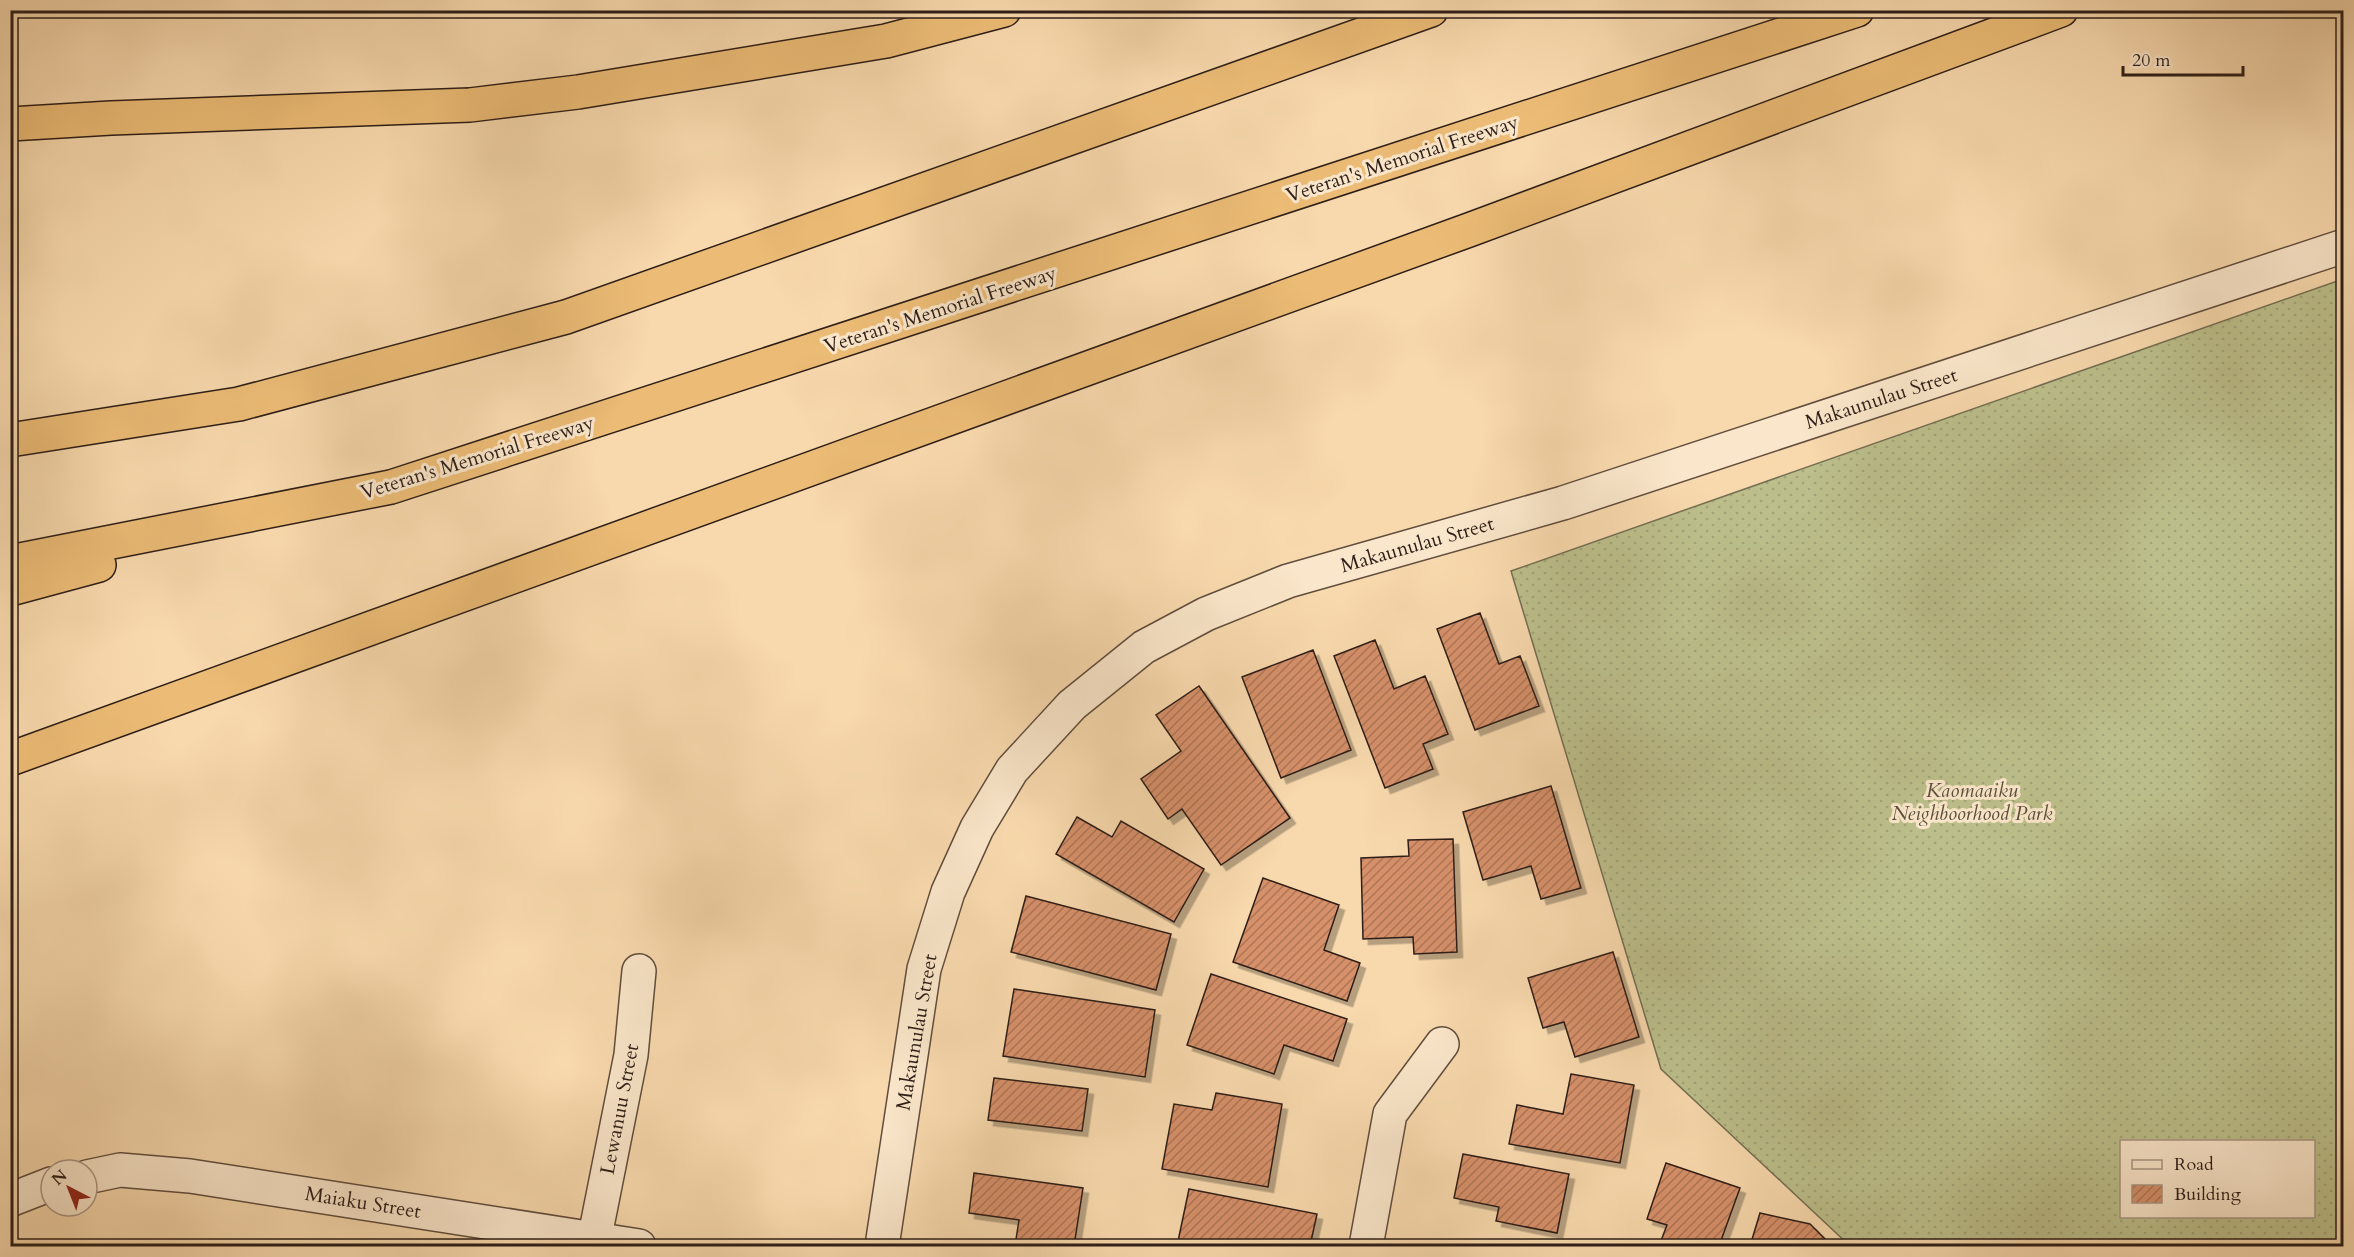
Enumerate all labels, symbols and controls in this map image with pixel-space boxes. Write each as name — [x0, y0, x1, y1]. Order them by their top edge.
scale bar — [2123, 39, 2243, 77]
text: 20 m — [2132, 48, 2171, 73]
street label: Veteran's Memorial Freeway — [1282, 108, 1522, 209]
street label: Veteran's Memorial Freeway — [820, 259, 1060, 360]
street label: Makaunulau Street — [1802, 361, 1961, 436]
street label: Veteran's Memorial Freeway — [357, 409, 598, 506]
street label: Makaunulau Street — [1337, 509, 1498, 579]
park label: Kaomaaiku Neighboorhood Park — [1892, 777, 2052, 827]
street label: Makaunulau Street — [889, 951, 944, 1112]
street label: Lewanuu Street — [594, 1041, 646, 1177]
legend — [2120, 1140, 2315, 1218]
text: Road — [2174, 1152, 2214, 1177]
north arrow — [39, 1158, 99, 1218]
text: N — [47, 1165, 72, 1190]
street label: Maiaku Street — [303, 1180, 423, 1225]
text: Building — [2174, 1182, 2242, 1207]

